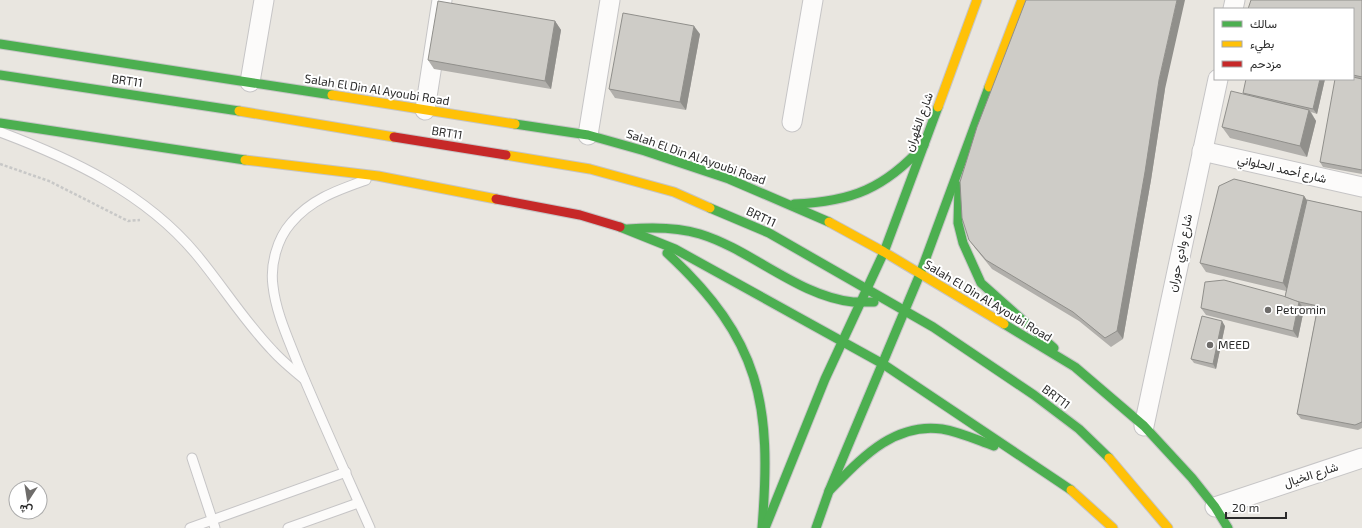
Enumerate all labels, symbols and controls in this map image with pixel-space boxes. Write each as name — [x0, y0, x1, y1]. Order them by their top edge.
legend — [1214, 8, 1354, 80]
text: سالك — [1250, 16, 1277, 30]
text: بطيء — [1250, 36, 1274, 54]
text: مزدحم — [1250, 56, 1281, 72]
street label: BRT11 — [111, 71, 144, 89]
street label: Salah El Din Al Ayoubi Road — [304, 71, 451, 107]
street label: شارع الظهران — [901, 90, 938, 154]
street label: BRT11 — [431, 123, 464, 141]
street label: Salah El Din Al Ayoubi Road — [625, 126, 768, 187]
street label: شارع أحمد الحلواني — [1235, 151, 1328, 189]
street label: BRT11 — [744, 203, 779, 229]
street label: شارع وادي حوران — [1164, 213, 1198, 294]
street label: Salah El Din Al Ayoubi Road — [922, 256, 1055, 344]
place label: Petromin — [1276, 302, 1326, 316]
marker: Petromin — [1263, 305, 1273, 315]
place label: MEED — [1218, 337, 1250, 351]
marker: MEED — [1205, 340, 1215, 350]
street label: BRT11 — [1040, 381, 1073, 411]
street label: شارع الخيال — [1282, 459, 1341, 492]
north arrow — [8, 480, 48, 520]
scale bar — [1226, 494, 1286, 520]
text: 20 m — [1232, 500, 1259, 514]
text: ش — [18, 502, 34, 518]

